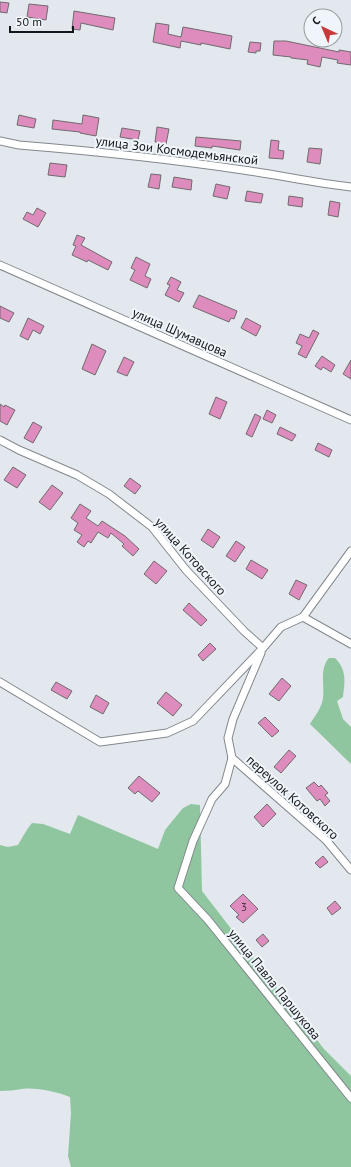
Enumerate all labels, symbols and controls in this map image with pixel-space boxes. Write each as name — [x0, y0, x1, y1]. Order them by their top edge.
scale bar — [10, 8, 73, 34]
north arrow — [303, 8, 343, 48]
text: 50 m — [16, 14, 42, 29]
text: С — [309, 14, 323, 28]
street label: улица Зои Космодемьянской — [95, 132, 259, 169]
street label: улица Шумавцова — [130, 304, 230, 361]
street label: улица Котовского — [151, 514, 230, 599]
street label: переулок Котовского — [243, 751, 343, 843]
house number: 3 — [241, 900, 247, 914]
street label: улица Павла Паршукова — [225, 925, 325, 1043]

